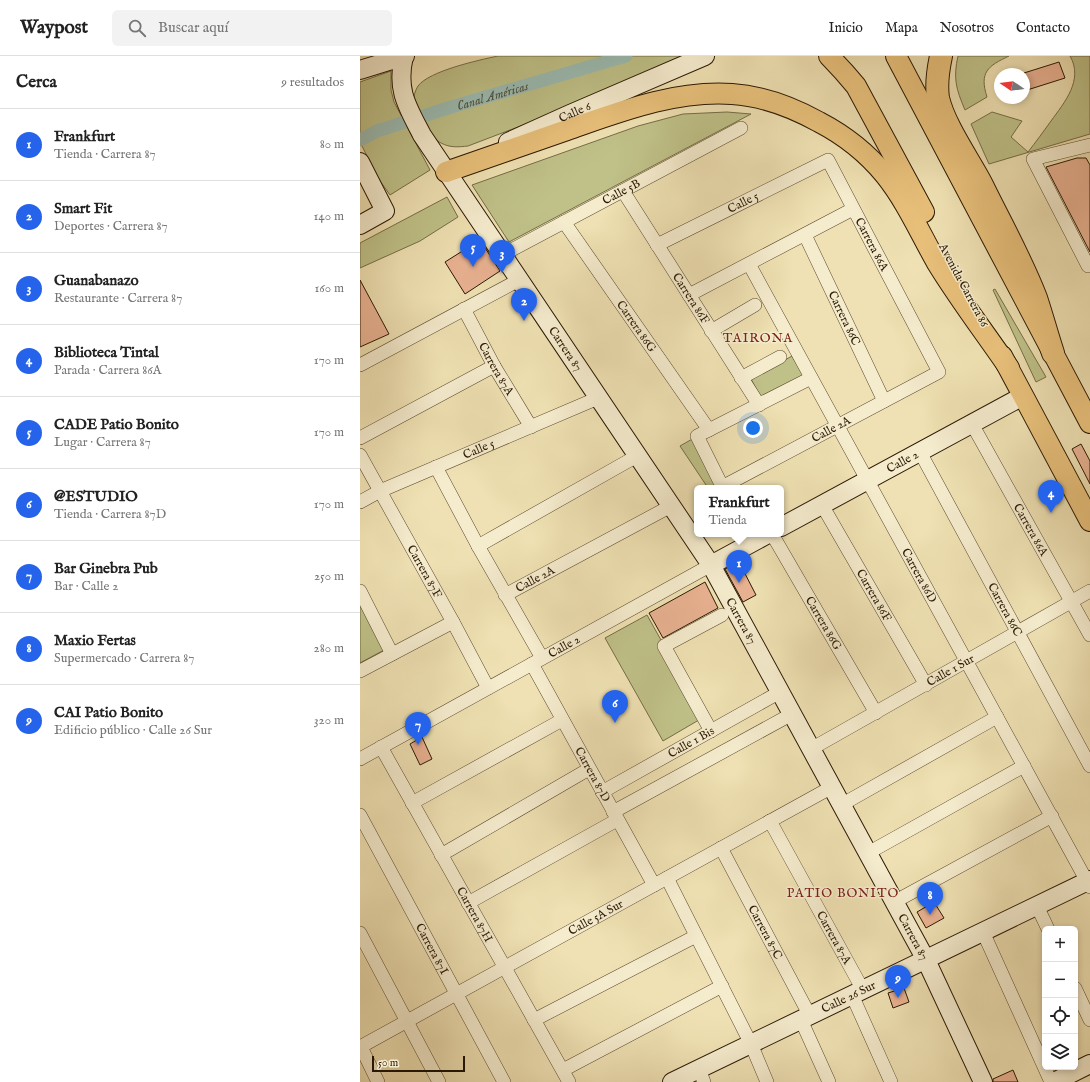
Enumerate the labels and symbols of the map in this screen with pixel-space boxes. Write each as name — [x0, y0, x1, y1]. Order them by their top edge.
north arrow — [994, 68, 1030, 104]
water label: Canal Américas — [455, 78, 531, 115]
street label: Calle 6 — [556, 99, 594, 126]
street label: Calle 5B — [600, 176, 643, 208]
street label: Calle 5 — [725, 188, 762, 217]
street label: Carrera 86A — [851, 215, 892, 274]
pin: 5 — [460, 234, 486, 267]
pin: 3 — [489, 240, 515, 273]
street label: Avenida Carrera 86 — [935, 240, 992, 330]
street label: Carrera 86F — [669, 270, 713, 327]
pin: 2 — [511, 288, 537, 321]
street label: Carrera 86C — [825, 289, 864, 348]
street label: Carrera 86G — [613, 298, 660, 356]
street label: Carrera 87 — [545, 324, 586, 374]
district label: TAIRONA — [723, 330, 793, 347]
street label: Carrera 87A — [475, 340, 518, 399]
street label: Calle 2A — [809, 413, 854, 446]
your location — [743, 418, 763, 438]
street label: Calle 5 — [461, 436, 497, 463]
street label: Calle 2 — [884, 447, 921, 476]
pin: 4 — [1038, 480, 1064, 513]
street label: Carrera 86A — [1010, 501, 1052, 560]
street label: Carrera 87F — [404, 542, 445, 601]
street label: Carrera 86D — [898, 546, 940, 606]
pin: 1 — [726, 550, 752, 583]
street label: Calle 2A — [513, 562, 558, 596]
street label: Carrera 86F — [853, 567, 895, 624]
street label: Carrera 86C — [984, 580, 1026, 639]
street label: Carrera 86G — [802, 594, 845, 653]
street label: Carrera 87 — [722, 595, 760, 647]
street label: Calle 2 — [546, 632, 583, 662]
street label: Calle 1 Sur — [924, 651, 977, 690]
pin: 6 — [602, 690, 628, 723]
pin: 7 — [405, 712, 431, 745]
street label: Calle 1 Bis — [665, 723, 717, 761]
street label: Carrera 87D — [571, 745, 614, 805]
pin: 8 — [917, 882, 943, 915]
street label: Carrera 87H — [453, 884, 496, 945]
district label: PATIO BONITO — [787, 885, 899, 902]
street label: Calle 5A Sur — [566, 896, 626, 939]
street label: Carrera 87C — [745, 902, 786, 962]
street label: Carrera 87A — [813, 908, 855, 968]
street label: Carrera 87 — [894, 911, 932, 963]
street label: Carrera 87I — [412, 921, 452, 977]
pin: 9 — [885, 965, 911, 998]
street label: Calle 26 Sur — [819, 977, 879, 1017]
scale bar — [372, 1054, 465, 1073]

